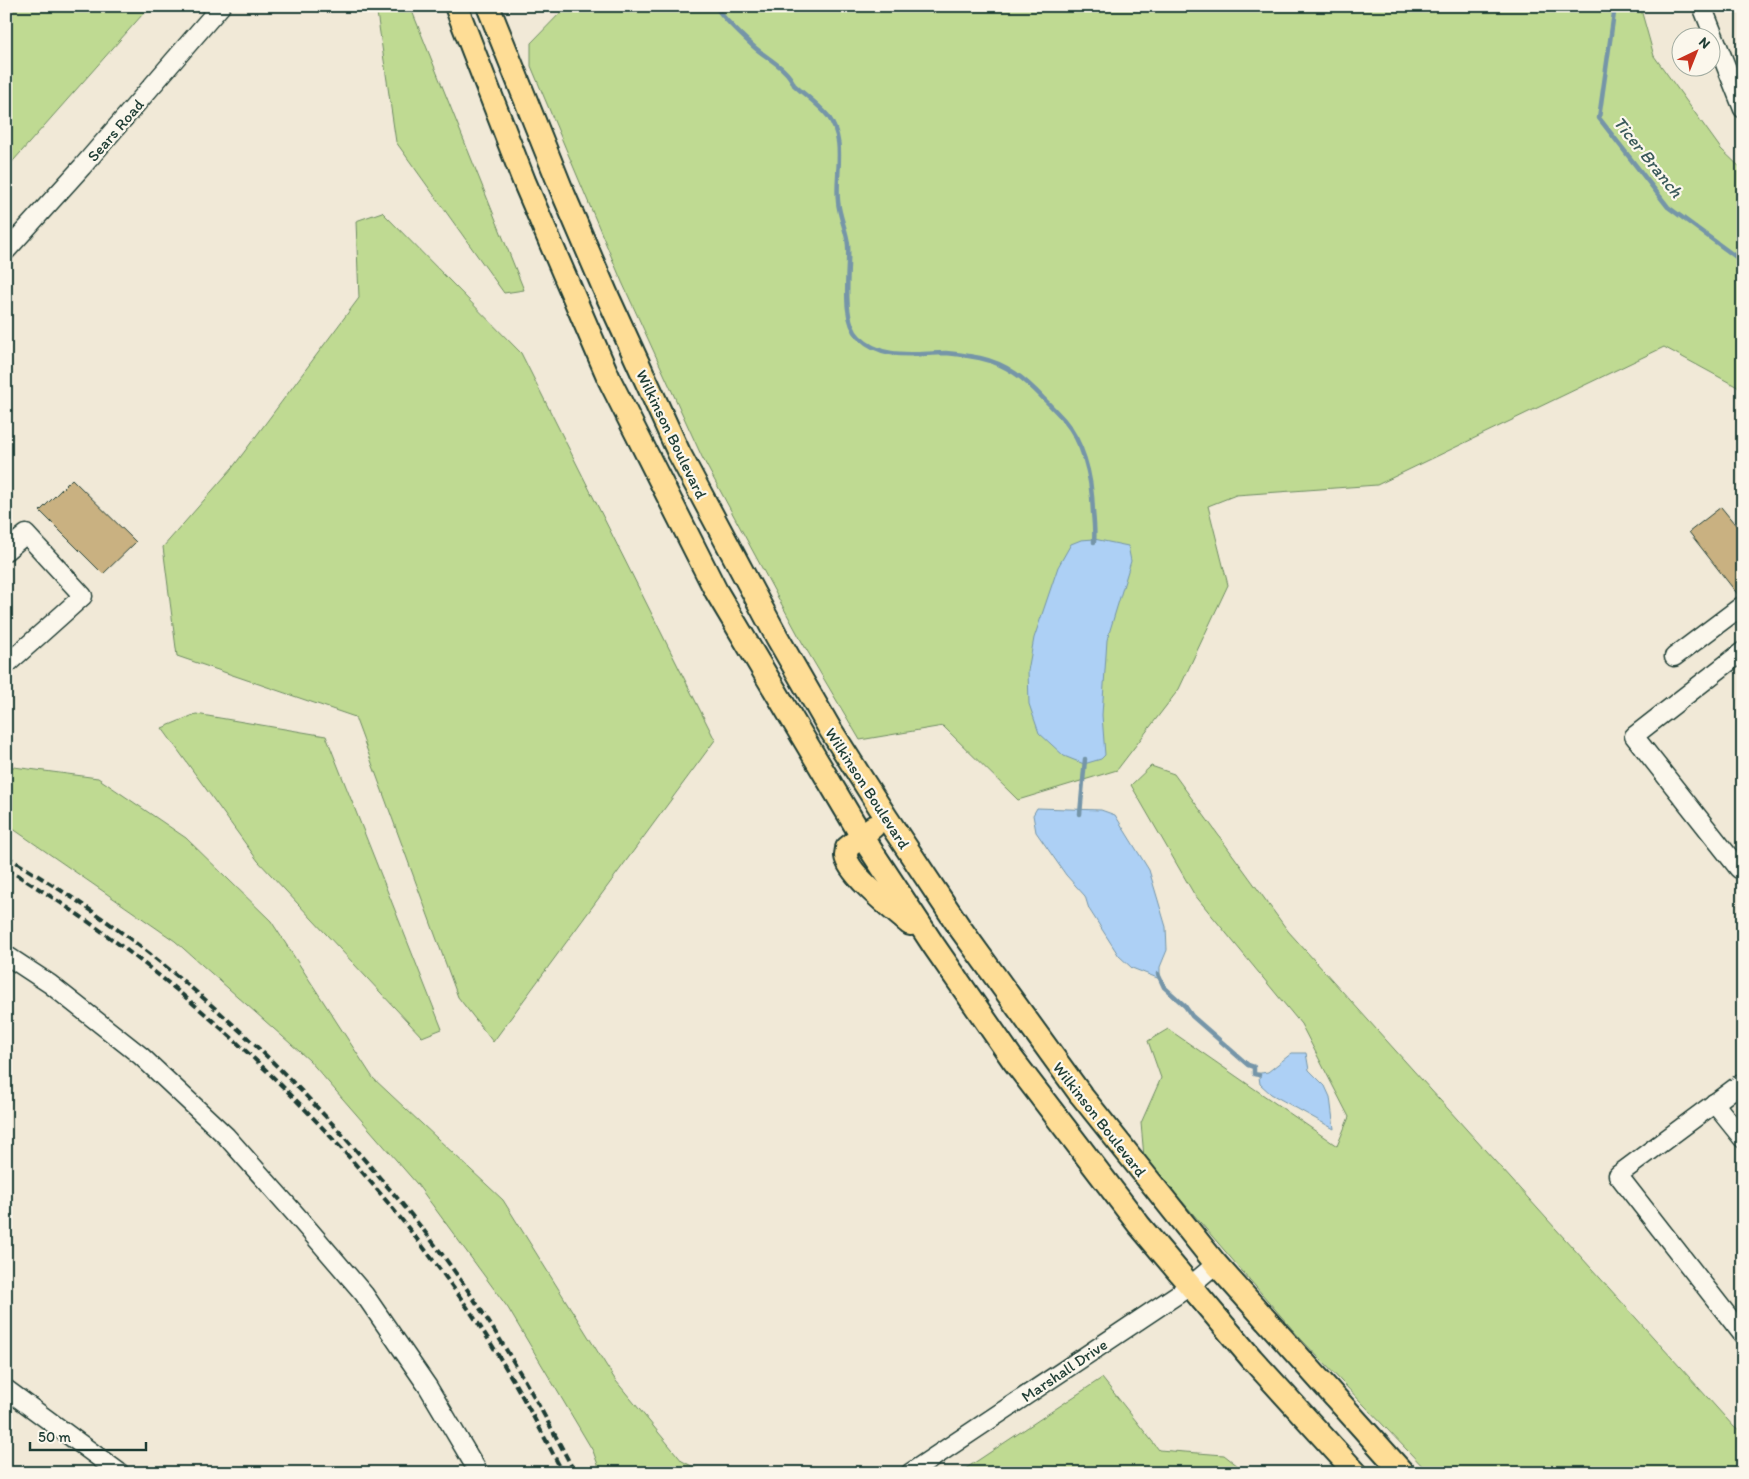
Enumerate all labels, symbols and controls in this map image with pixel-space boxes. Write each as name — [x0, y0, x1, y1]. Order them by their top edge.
north arrow — [1672, 28, 1722, 78]
text: N — [1695, 33, 1714, 52]
street label: Sears Road — [83, 95, 148, 165]
water label: Ticer Branch — [1609, 112, 1688, 202]
street label: Wilkinson Boulevard — [632, 367, 711, 502]
street label: Wilkinson Boulevard — [821, 724, 914, 853]
street label: Wilkinson Boulevard — [1049, 1058, 1151, 1181]
street label: Marshall Drive — [1018, 1335, 1111, 1406]
scale bar — [30, 1419, 146, 1451]
text: 50 m — [38, 1428, 71, 1446]

